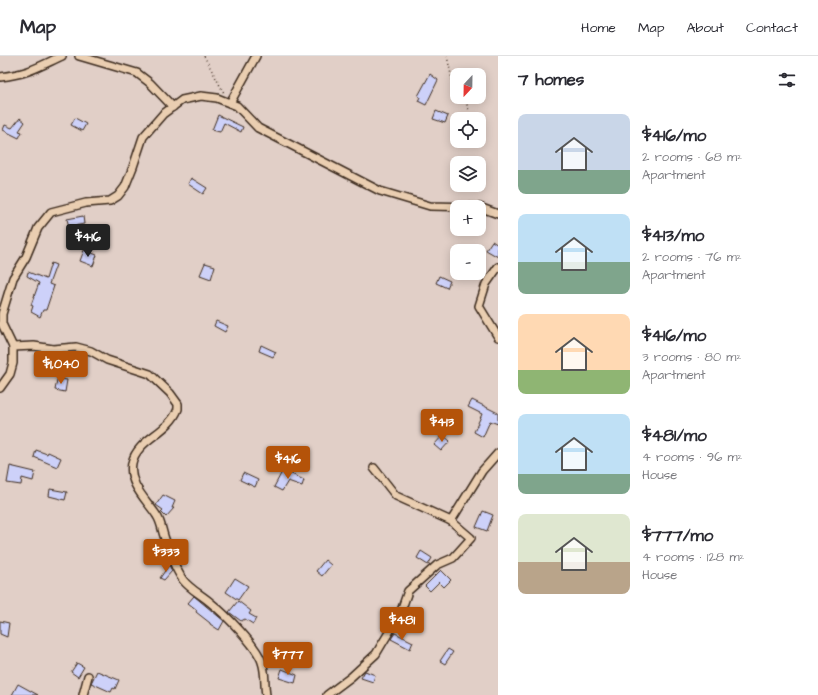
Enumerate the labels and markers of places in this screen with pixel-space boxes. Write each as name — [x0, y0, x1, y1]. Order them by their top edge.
pin: $416 — [64, 224, 112, 258]
pin: $1,040 — [28, 351, 94, 385]
pin: $413 — [418, 409, 466, 443]
pin: $416 — [264, 446, 312, 480]
pin: $333 — [142, 539, 190, 573]
pin: $481 — [378, 607, 426, 641]
pin: $777 — [264, 642, 312, 676]

